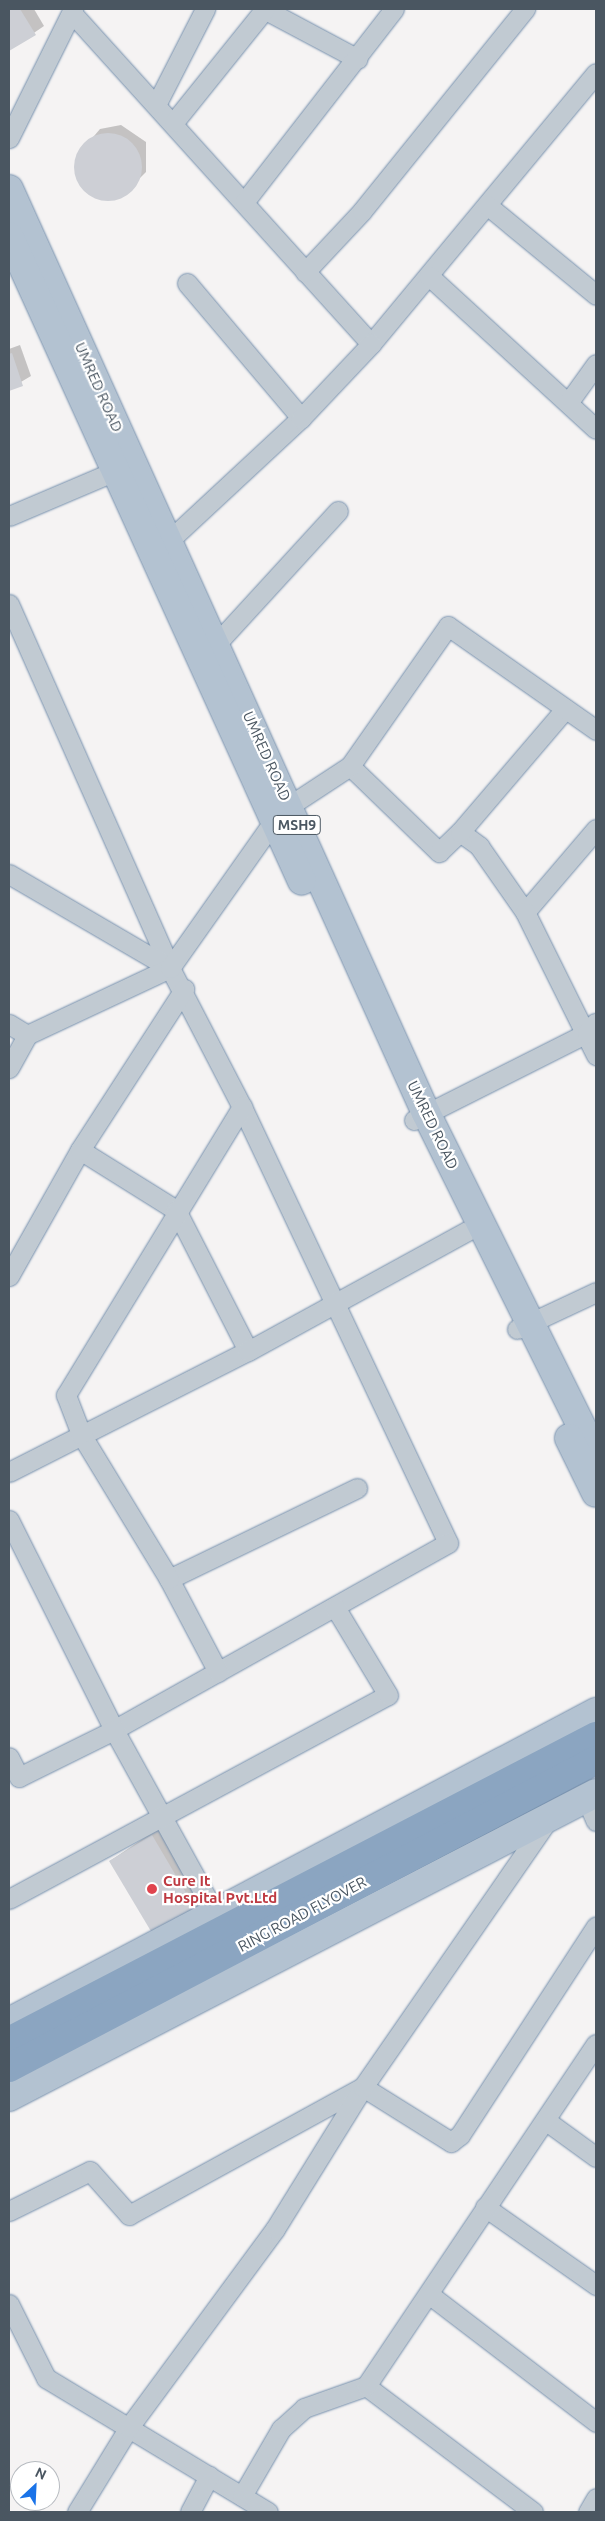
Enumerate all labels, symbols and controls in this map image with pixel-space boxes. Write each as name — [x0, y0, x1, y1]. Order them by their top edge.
street label: UMRED ROAD — [71, 339, 127, 435]
street label: UMRED ROAD — [239, 708, 295, 804]
road number: MSH9 — [272, 814, 322, 836]
street label: UMRED ROAD — [404, 1078, 462, 1172]
place label: Cure It Hospital Pvt.Ltd — [163, 1871, 277, 1906]
street label: RING ROAD FLYOVER — [235, 1873, 369, 1955]
marker: Cure It Hospital Pvt.Ltd — [145, 1882, 159, 1896]
north arrow — [10, 2461, 60, 2511]
text: N — [33, 2464, 49, 2483]

